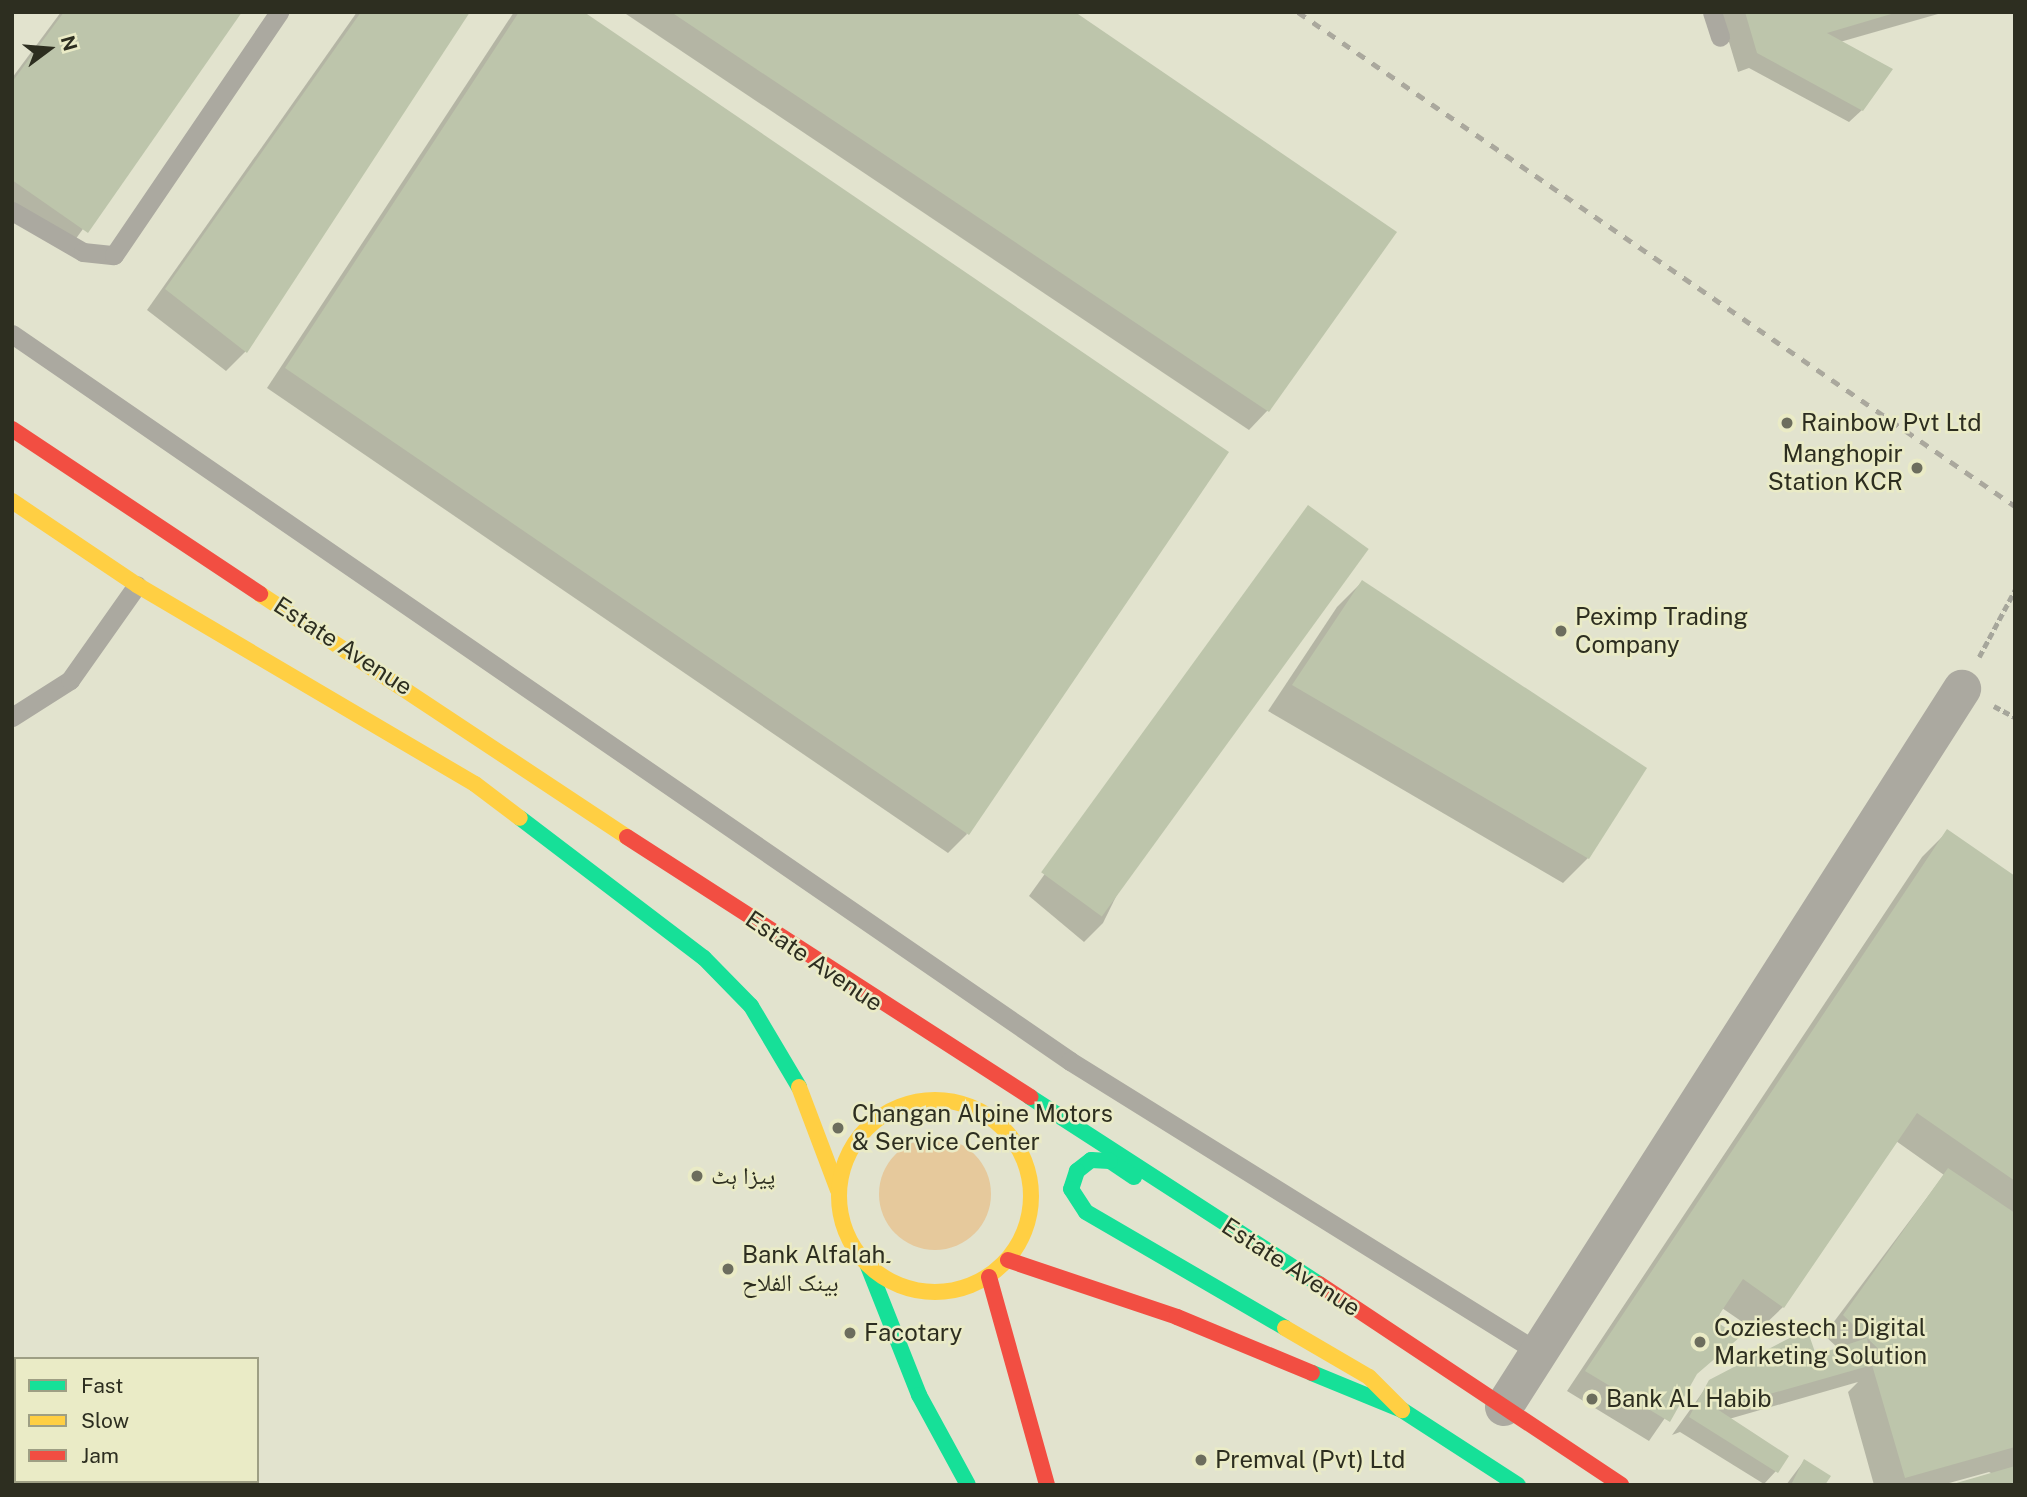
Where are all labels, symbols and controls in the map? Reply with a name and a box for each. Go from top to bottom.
north arrow [14,14,84,84]
text: N [57,33,82,53]
place label: Rainbow Pvt Ltd [1801,409,1982,437]
marker: Rainbow Pvt Ltd [1779,415,1795,431]
place label: Manghopir Station KCR [1768,440,1903,496]
marker: Manghopir Station KCR [1909,460,1925,476]
street label: Estate Avenue [268,591,418,701]
place label: Peximp Trading Company [1575,603,1748,659]
marker: Peximp Trading Company [1553,623,1569,639]
street label: Estate Avenue [740,904,888,1018]
place label: Changan Alpine Motors & Service Center [852,1100,1113,1156]
marker: Changan Alpine Motors & Service Center [830,1120,846,1136]
place label: پیزا ہٹ [711,1162,775,1190]
marker: پیزا ہٹ [689,1168,705,1184]
street label: Estate Avenue [1216,1212,1366,1322]
place label: Bank Alfalah۔ بینک الفلاح [742,1241,891,1297]
marker: Bank Alfalah۔ بینک الفلاح [720,1261,736,1277]
place label: Coziestech : Digital Marketing Solution [1714,1314,1927,1370]
place label: Facotary [864,1319,962,1347]
marker: Facotary [842,1325,858,1341]
marker: Coziestech : Digital Marketing Solution [1692,1334,1708,1350]
legend [14,1357,259,1483]
text: Fast [81,1373,123,1398]
place label: Bank AL Habib [1606,1385,1772,1413]
marker: Bank AL Habib [1584,1391,1600,1407]
text: Slow [81,1408,129,1433]
text: Jam [81,1443,119,1468]
place label: Premval (Pvt) Ltd [1215,1446,1405,1474]
marker: Premval (Pvt) Ltd [1193,1452,1209,1468]

